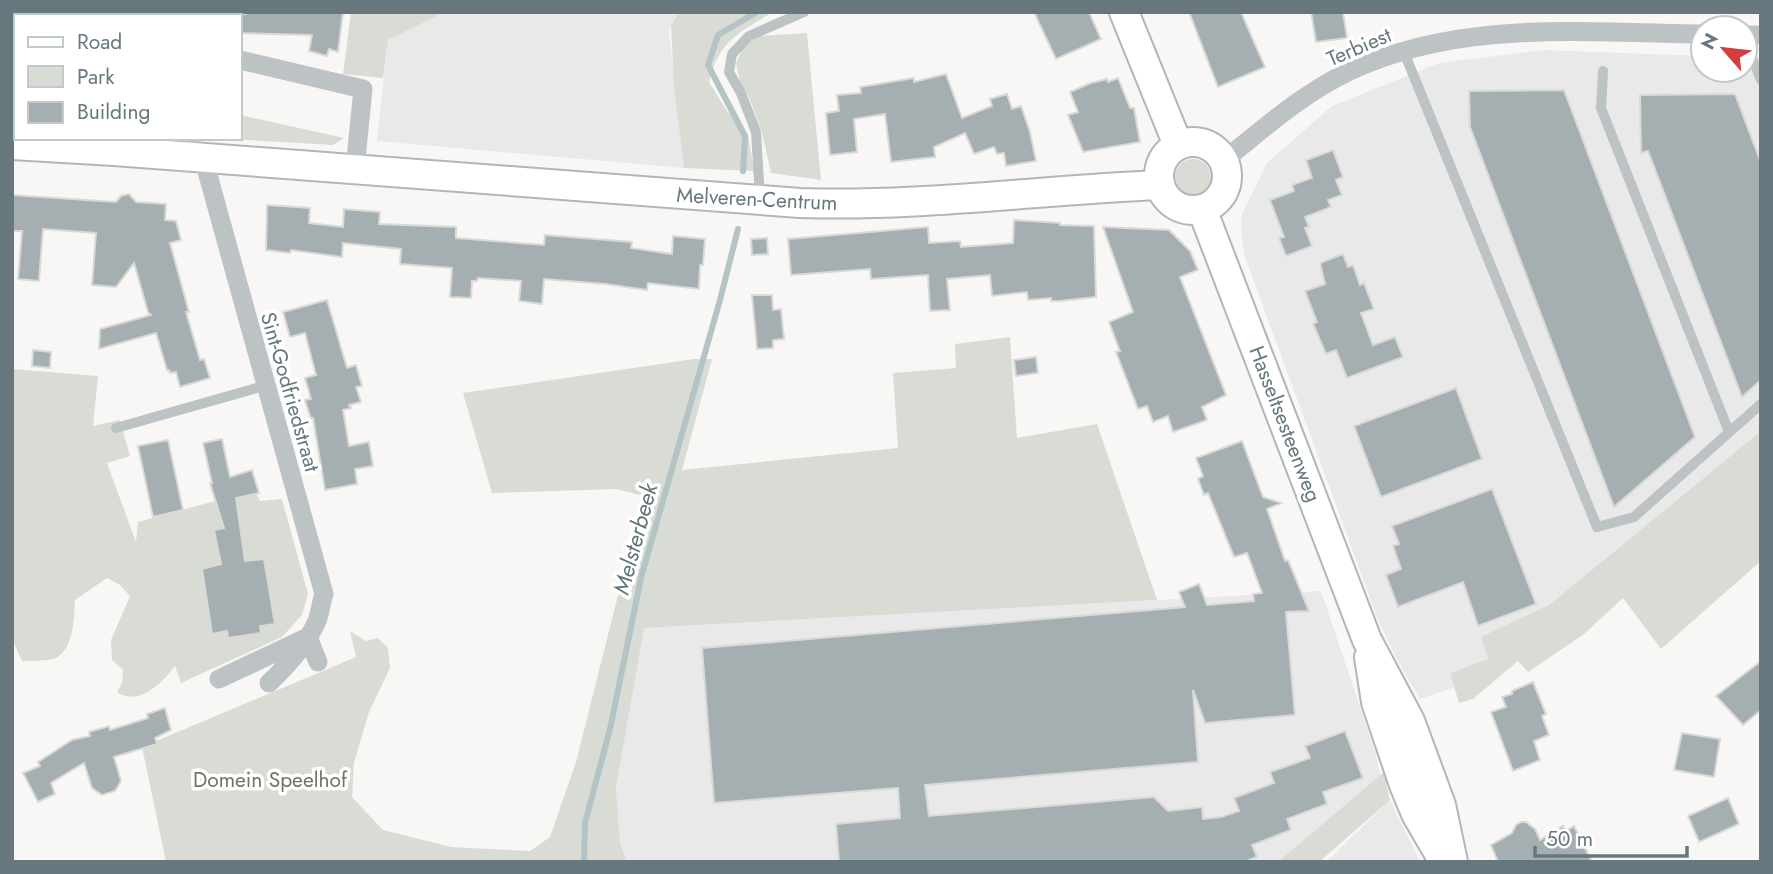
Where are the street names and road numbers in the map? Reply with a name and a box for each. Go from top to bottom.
street label: Terbiest [1322,20,1396,74]
street label: Melveren-Centrum [676,180,838,218]
street label: Sint-Godfriedstraat [253,309,327,475]
street label: Hasseltsesteenweg [1241,342,1329,506]

